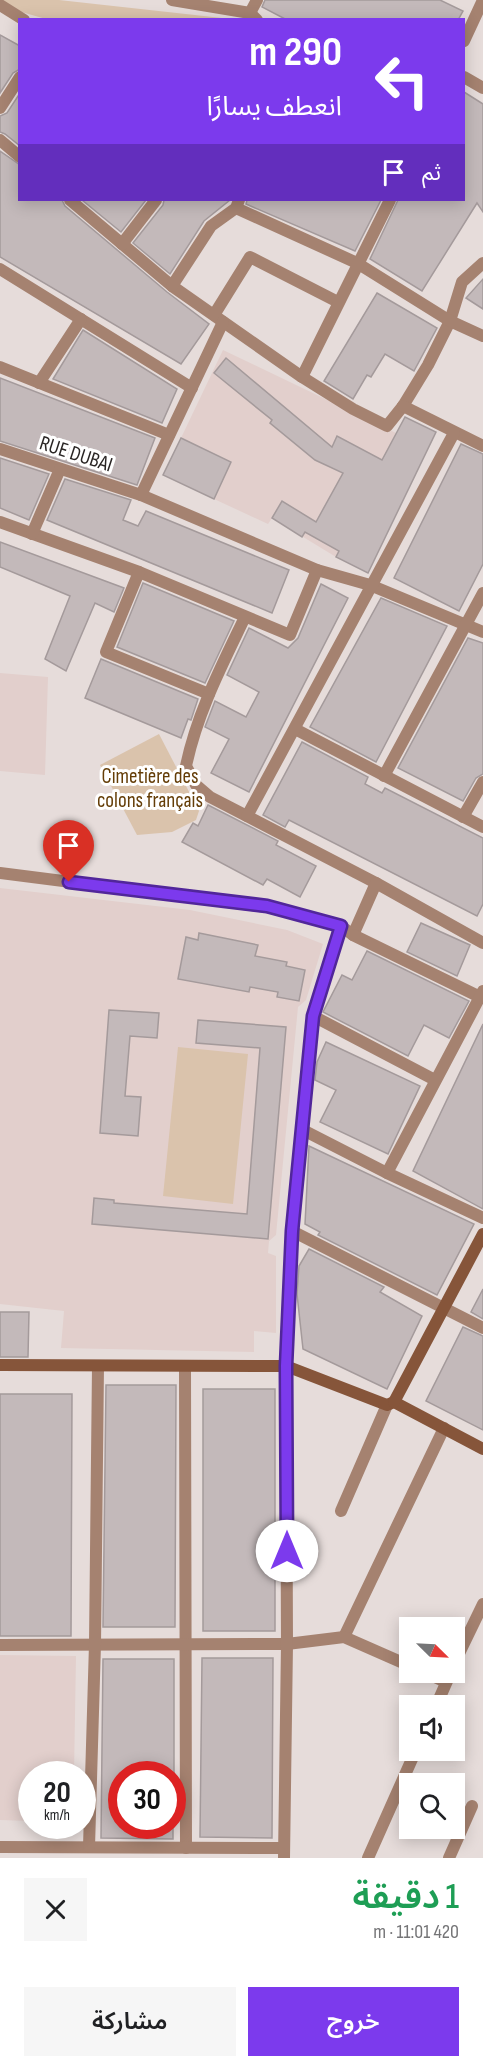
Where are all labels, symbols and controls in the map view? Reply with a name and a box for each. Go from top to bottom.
text: 290 m [249,27,342,78]
icon: left [363,42,441,120]
text: انعطف يسارًا [207,91,342,123]
icon: arrive [377,156,410,189]
text: ثم [422,160,441,187]
street label: RUE DUBAI [36,430,116,478]
park label: Cimetière des colons français [97,764,203,813]
pin [43,820,94,882]
icon: arrive [52,829,85,862]
position arrow [255,1519,319,1583]
north arrow [399,1617,465,1683]
map controls [399,1617,465,1839]
button: sound [399,1695,465,1761]
speed limit sign: 30 [108,1761,186,1839]
button: search [399,1773,465,1839]
text: 20 [43,1775,71,1811]
text: km/h [44,1806,70,1825]
text: 1 دقيقة [353,1876,459,1919]
button: close [24,1878,87,1941]
text: 420 m · 11:01 [373,1920,459,1944]
button: مشاركة [24,1987,236,2056]
button: خروج [248,1987,459,2056]

